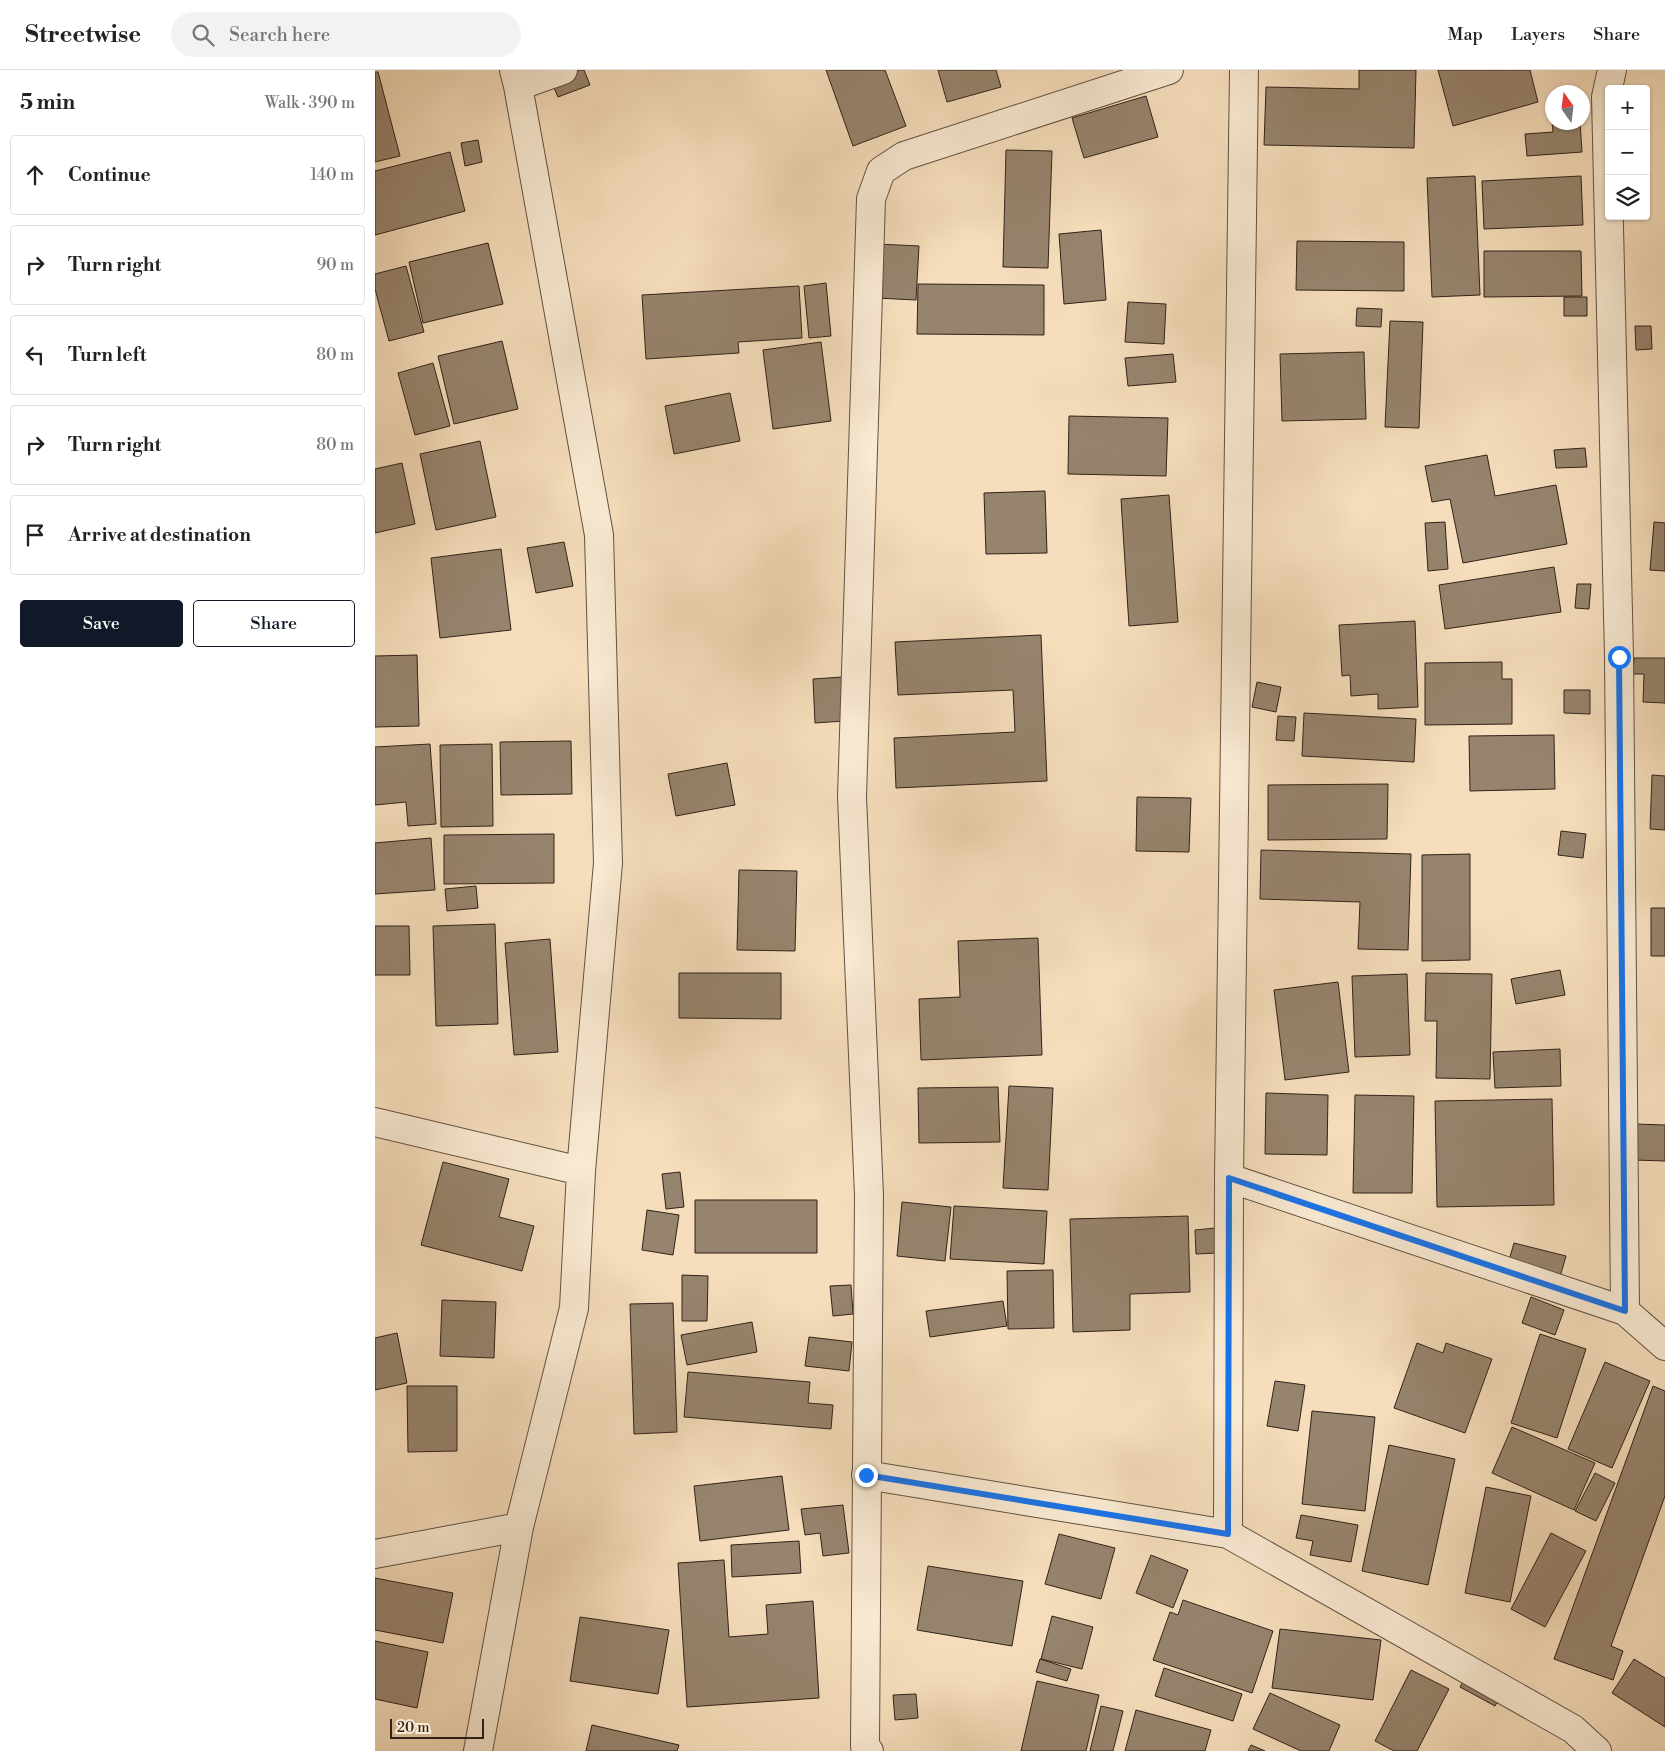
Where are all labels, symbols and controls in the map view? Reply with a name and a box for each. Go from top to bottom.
search box [171,12,521,57]
text: Streetwise [25,20,141,50]
icon: search [189,21,217,49]
text: Search here [229,23,330,47]
text: Map [1448,23,1483,46]
text: Layers [1511,23,1565,46]
text: Share [1593,23,1640,46]
north arrow [1545,85,1590,130]
map controls [1605,85,1650,220]
button: + [1605,85,1650,130]
text: 5 min [20,90,75,116]
text: Walk · 390 m [265,93,355,113]
button: − [1605,130,1650,175]
icon: ahead [21,161,49,189]
text: Continue [68,163,151,187]
text: 140 m [310,165,354,185]
button: layers [1605,175,1650,220]
icon: right [21,251,49,279]
text: Turn right [68,253,161,277]
text: 90 m [316,255,354,275]
icon: left [21,341,49,369]
text: Turn left [68,343,147,367]
text: 80 m [316,345,354,365]
icon: right [21,431,49,459]
text: Turn right [68,433,161,457]
text: 80 m [316,435,354,455]
icon: arrive [21,521,49,549]
text: Arrive at destination [68,523,251,547]
button: Save [20,600,183,647]
button: Share [193,600,355,647]
route start [1608,646,1631,669]
route end [855,1464,878,1487]
scale bar [390,1716,484,1739]
text: 20 m [397,1719,429,1737]

